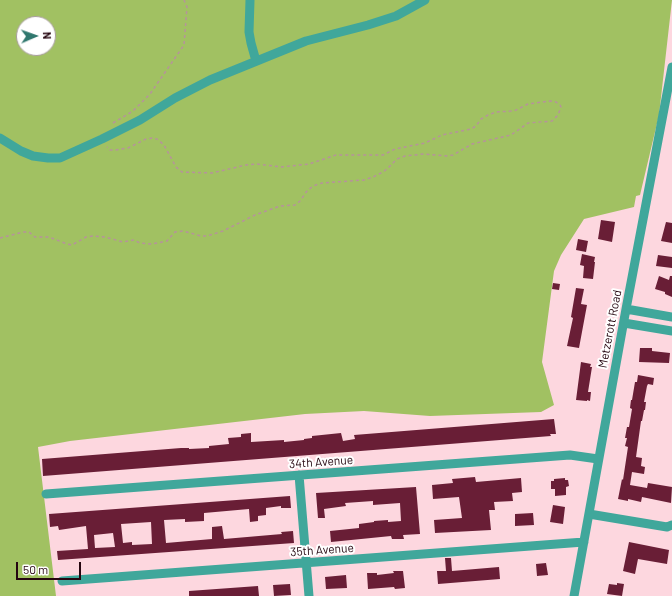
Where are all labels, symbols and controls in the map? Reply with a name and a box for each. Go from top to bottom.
north arrow [16,16,56,56]
text: N [41,32,54,39]
street label: Metzerott Road [595,289,625,369]
street label: 34th Avenue [288,453,354,471]
street label: 35th Avenue [290,541,354,559]
scale bar [18,554,83,580]
text: 50 m [23,562,48,576]

